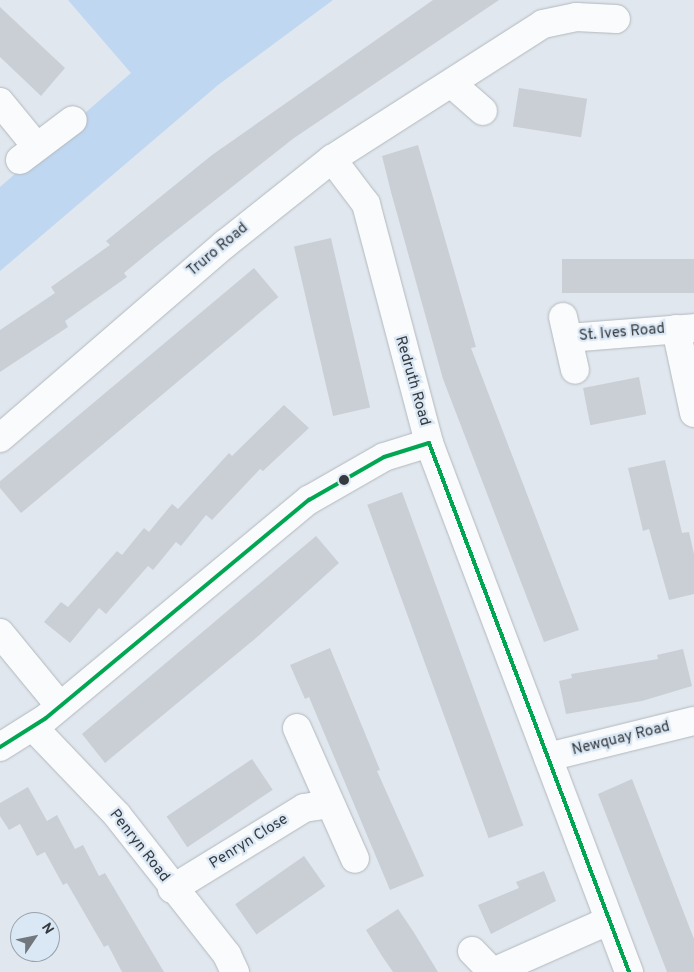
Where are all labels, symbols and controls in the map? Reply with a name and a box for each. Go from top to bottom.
street label: Truro Road [184,219,252,281]
street label: St. Ives Road [578,320,666,346]
street label: Redruth Road [391,334,433,428]
unlabelled marker [339,475,349,485]
street label: Newquay Road [570,718,672,760]
street label: Penryn Road [105,806,173,886]
street label: Penryn Close [206,811,292,873]
north arrow [10,912,60,962]
text: N [37,920,57,938]

